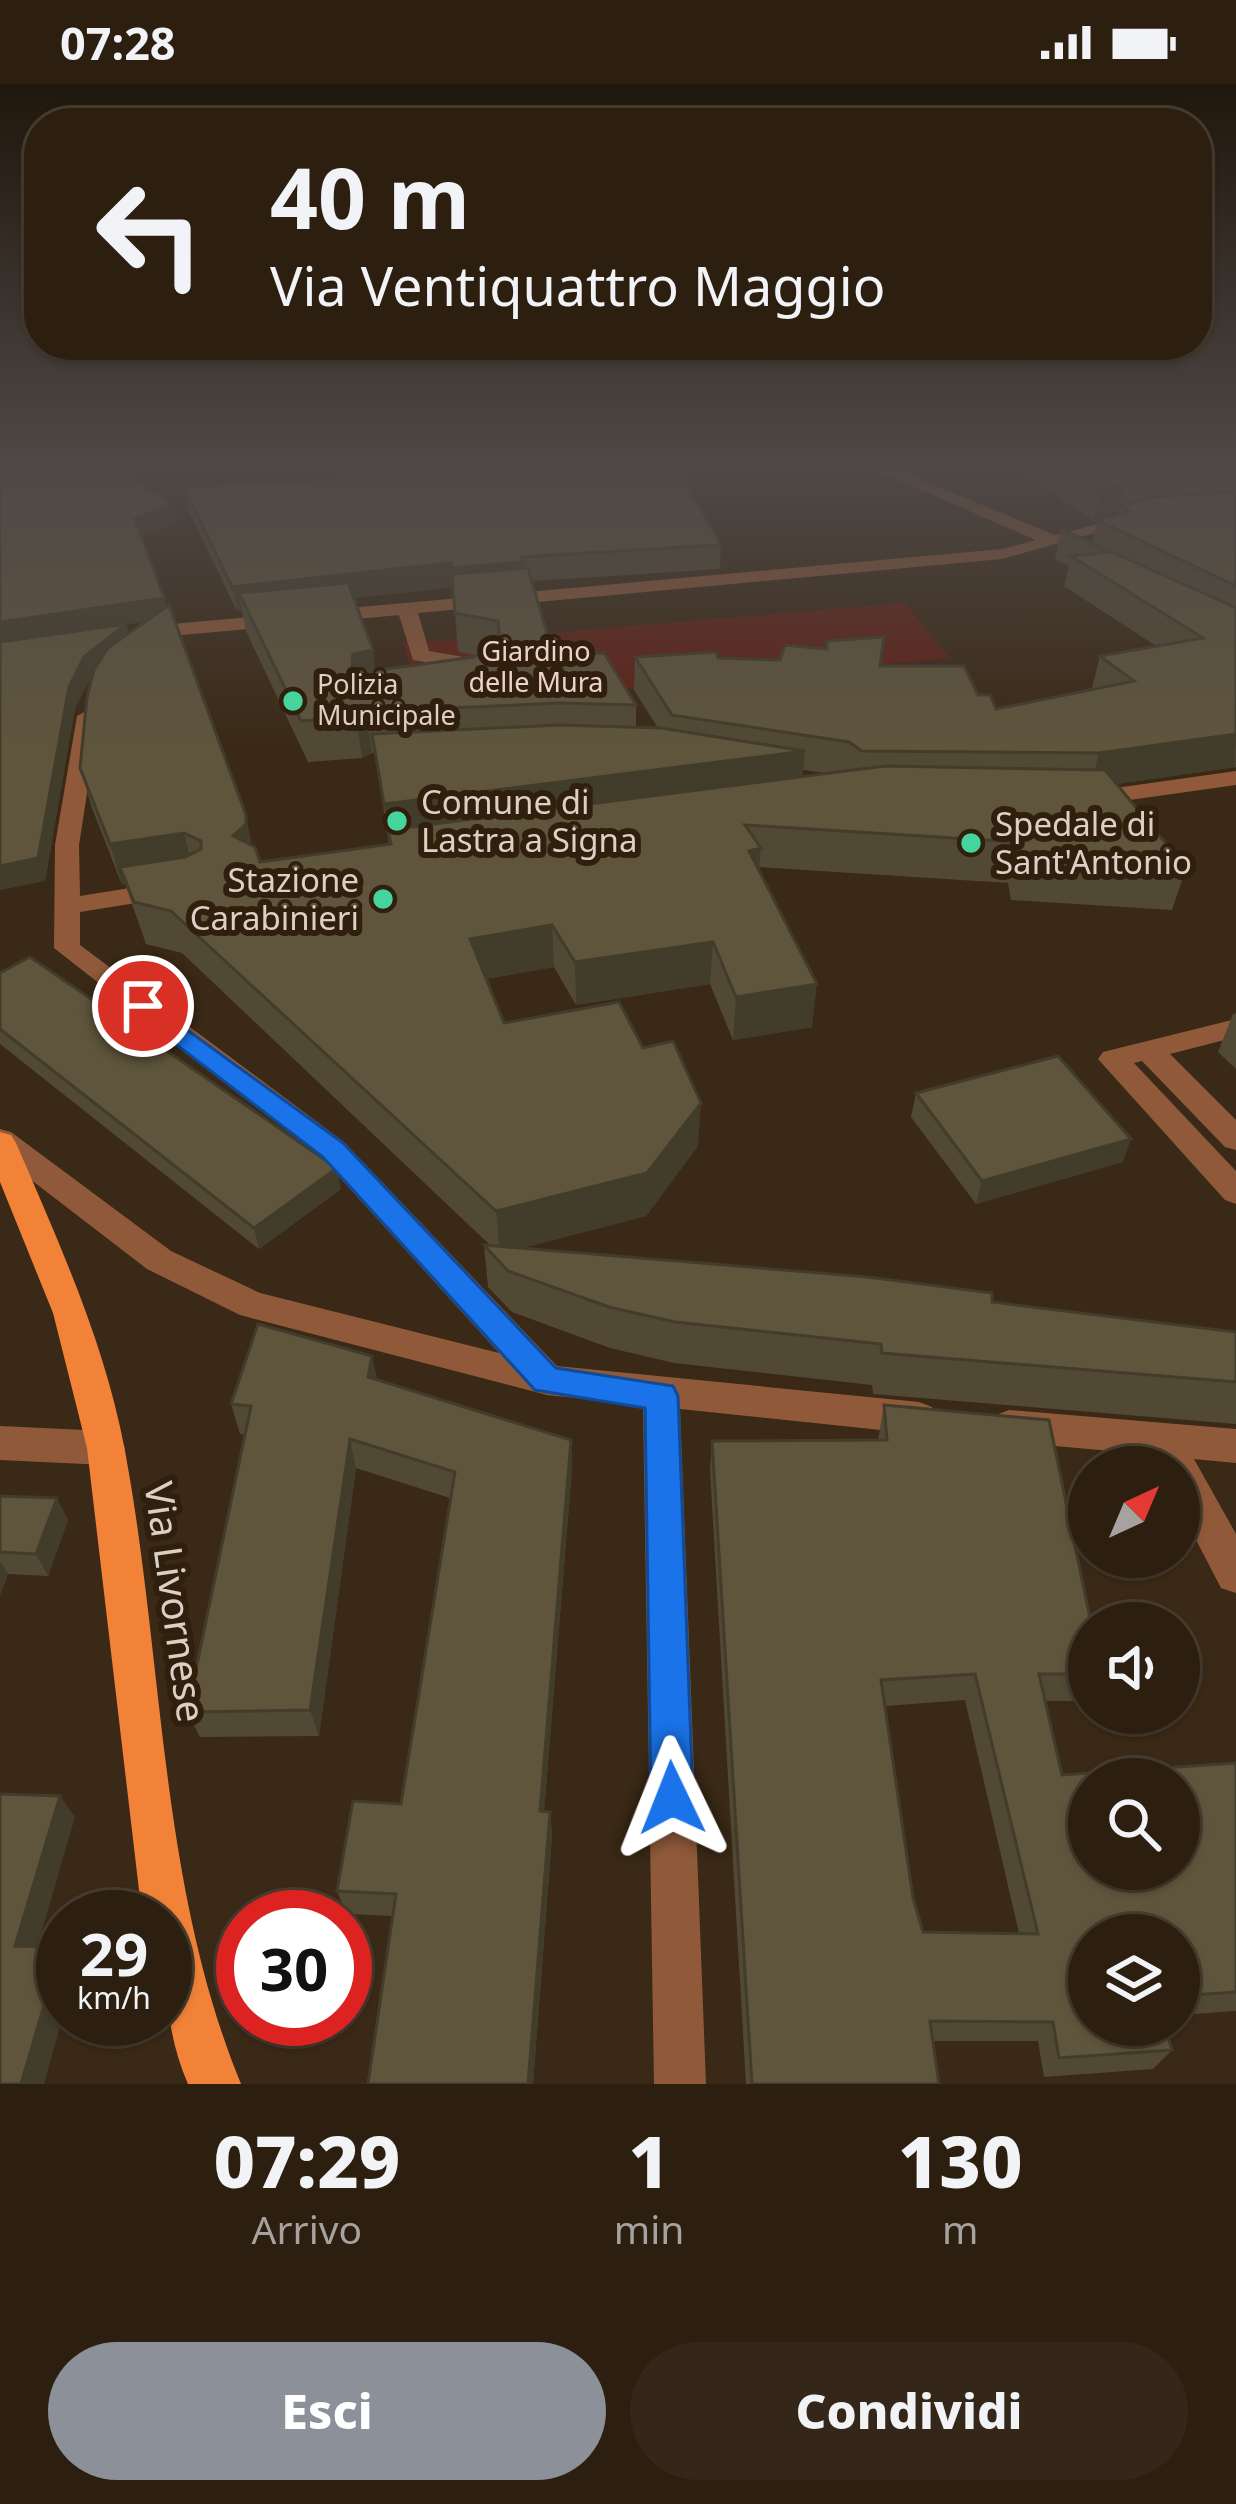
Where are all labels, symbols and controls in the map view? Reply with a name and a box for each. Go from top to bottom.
text: 07:28 [60,12,176,73]
text: 40 m [270,139,470,254]
icon: left [72,156,228,312]
text: Via Ventiquattro Maggio [270,248,885,322]
park label: Giardino delle Mura [469,632,603,700]
place label: Polizia Municipale [317,665,456,733]
marker: Polizia Municipale [280,688,306,714]
place label: Comune di Lastra a Signa [421,779,638,862]
place label: Spedale di Sant'Antonio [995,801,1192,884]
marker: Comune di Lastra a Signa [384,808,410,834]
marker: Spedale di Sant'Antonio [958,830,984,856]
place label: Stazione Carabinieri [190,857,359,940]
marker: Stazione Carabinieri [370,886,396,912]
pin [92,955,194,1057]
icon: arrive [110,973,176,1039]
north arrow [1068,1446,1200,1578]
map controls [1068,1446,1200,2046]
street label: Via Livornese [133,1478,220,1725]
button: sound [1068,1602,1200,1734]
position arrow [609,1735,735,1861]
button: search [1068,1758,1200,1890]
speed limit sign: 30 [216,1890,372,2046]
text: 29 [80,1912,148,1994]
button: layers [1068,1914,1200,2046]
text: km/h [77,1977,151,2018]
text: 07:29 [213,2111,400,2209]
text: 1 [628,2111,670,2209]
text: 130 [898,2111,1023,2209]
text: Arrivo [252,2202,362,2255]
text: min [614,2202,684,2255]
text: m [942,2202,978,2255]
button: Esci [48,2342,606,2480]
button: Condividi [630,2342,1188,2480]

